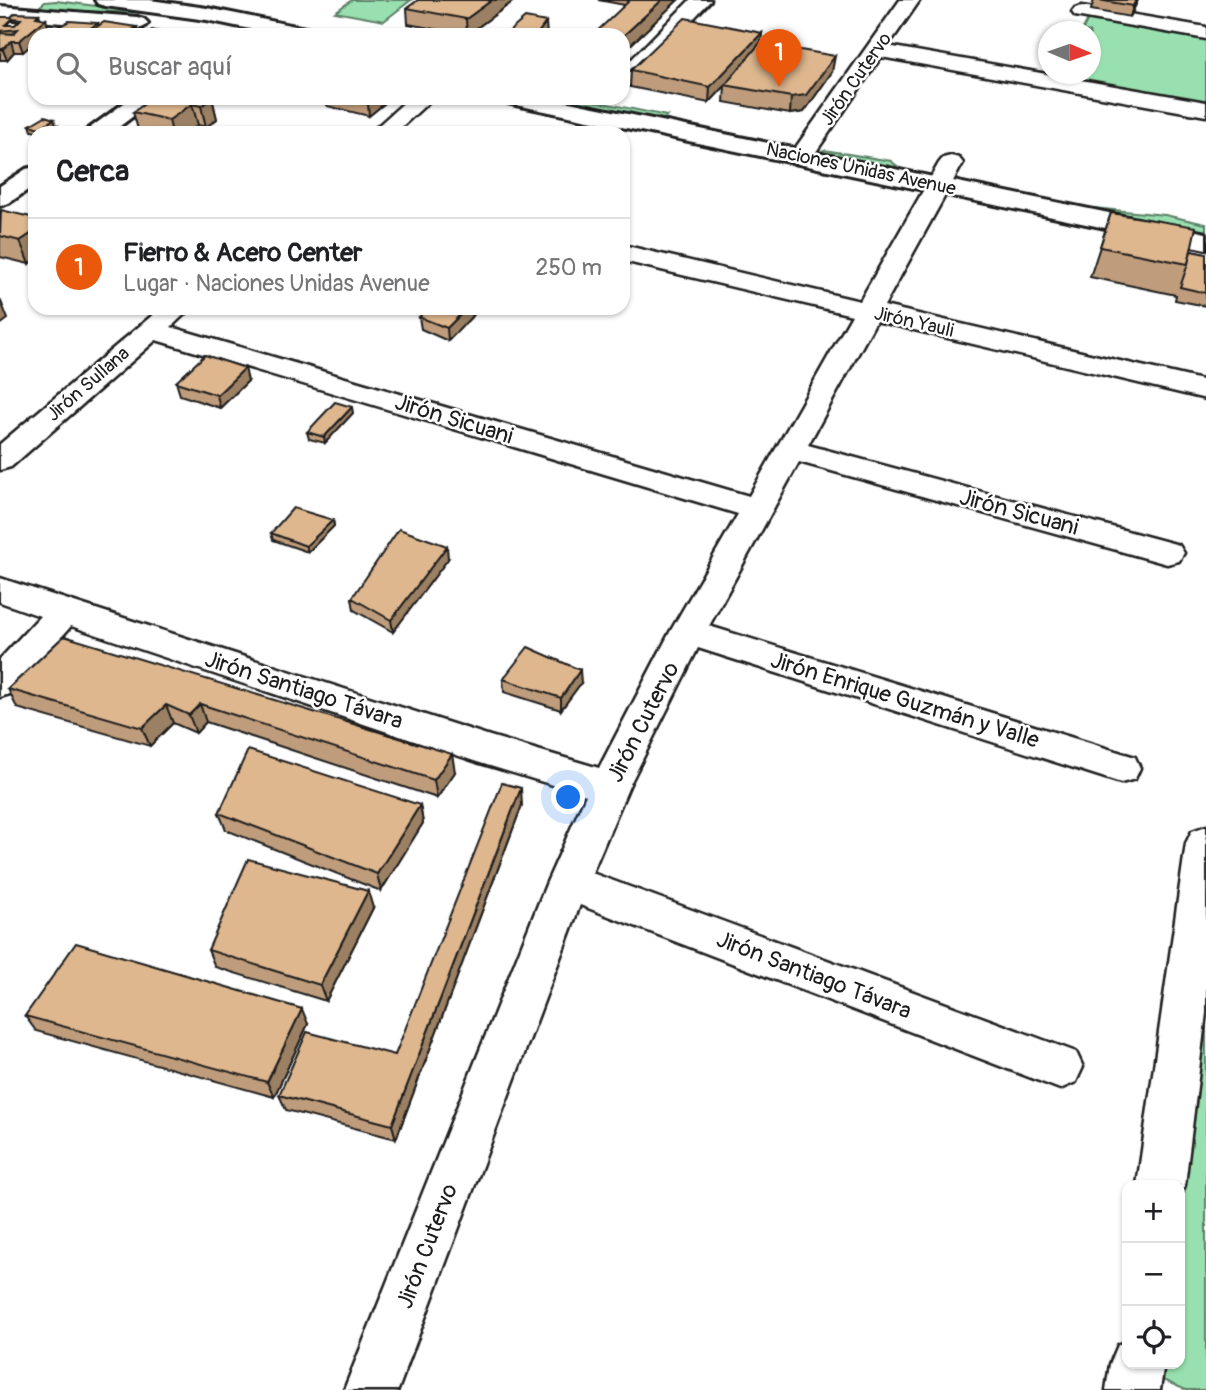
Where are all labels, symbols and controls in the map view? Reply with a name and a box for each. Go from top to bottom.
north arrow [1038,21,1101,84]
search box [28,28,630,105]
street label: Jirón Cutervo [815,28,897,130]
pin: 1 [756,29,802,87]
icon: search [52,48,90,86]
text: Buscar aquí [108,51,232,83]
street label: Naciones Unidas Avenue [764,137,959,201]
text: Cerca [56,153,129,190]
text: Fierro & Acero Center [123,237,362,269]
text: 1 [75,253,84,282]
text: 250 m [536,253,602,282]
text: Lugar · Naciones Unidas Avenue [123,269,429,298]
street label: Jirón Yauli [872,301,956,343]
street label: Jirón Sullana [42,341,135,427]
street label: Jirón Sicuani [392,387,516,451]
street label: Jirón Sicuani [956,482,1082,542]
street label: Jirón Santiago Távara [201,644,407,736]
street label: Jirón Enrique Guzmán y Valle [767,645,1043,755]
street label: Jirón Cutervo [600,657,686,787]
your location [551,780,585,814]
street label: Jirón Santiago Távara [712,924,916,1026]
street label: Jirón Cutervo [390,1180,464,1312]
map controls [1122,1180,1185,1369]
button: + [1122,1180,1185,1243]
button: − [1122,1243,1185,1306]
button: locate [1122,1306,1185,1369]

